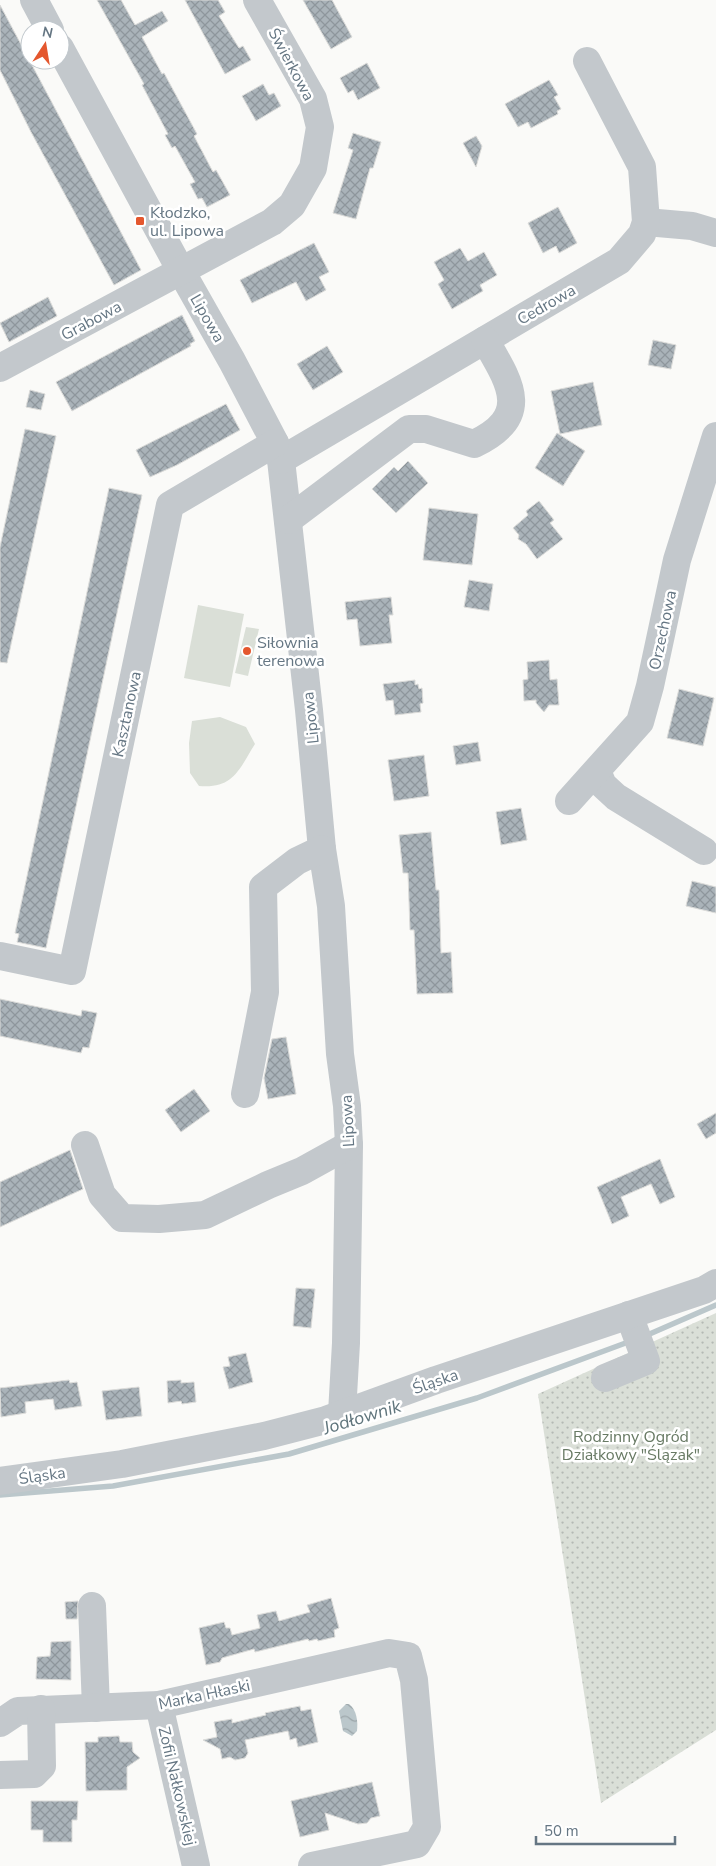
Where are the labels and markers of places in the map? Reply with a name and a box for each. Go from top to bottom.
place label: Kłodzko, ul. Lipowa [150,202,224,242]
marker: Kłodzko, ul. Lipowa [134,215,146,227]
place label: Siłownia terenowa [257,632,325,672]
marker: Siłownia terenowa [241,645,253,657]

